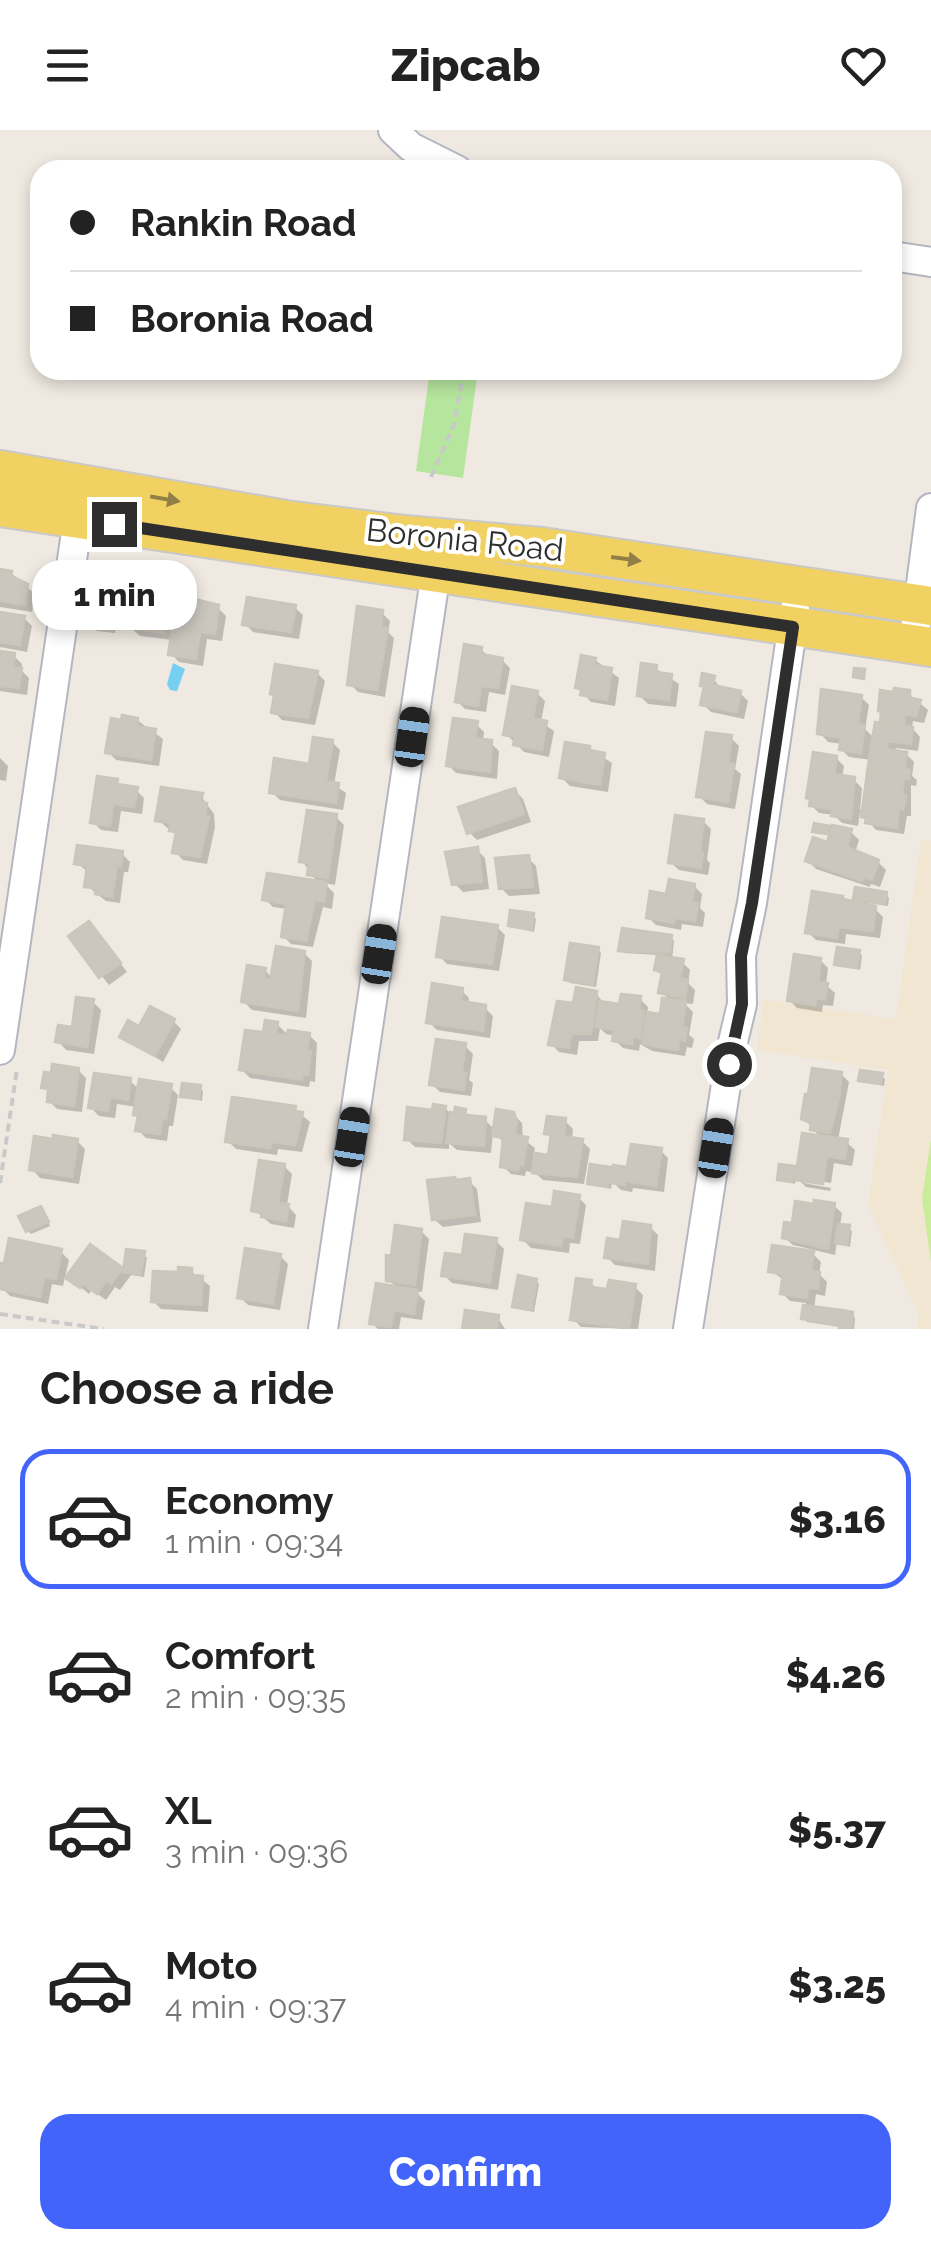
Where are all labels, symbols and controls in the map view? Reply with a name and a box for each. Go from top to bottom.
icon: menu [40,38,95,93]
icon: heart [836,38,891,93]
text: Zipcab [391,39,540,92]
text: Rankin Road [130,200,357,245]
text: Boronia Road [130,296,374,341]
one-way arrow [150,492,181,507]
route end [92,502,137,547]
street label: Boronia Road [365,511,565,568]
one-way arrow [610,552,642,568]
callout: 1 min [32,559,196,629]
text: 1 min [73,576,156,613]
car [393,705,431,769]
car [359,922,399,986]
route start [707,1042,752,1087]
car [332,1105,372,1169]
car [696,1116,736,1180]
text: Choose a ride [40,1362,334,1415]
icon: car [45,1474,135,1564]
text: Economy [165,1478,334,1523]
text: $3.16 [788,1497,886,1542]
text: 1 min · 09:34 [165,1523,343,1560]
icon: car [45,1629,135,1719]
text: Comfort [165,1633,315,1678]
text: $4.26 [785,1652,886,1697]
text: 2 min · 09:35 [165,1678,346,1715]
icon: car [45,1784,135,1874]
text: XL [165,1788,212,1833]
text: $5.37 [788,1807,886,1852]
text: 3 min · 09:36 [165,1833,348,1870]
icon: car [45,1939,135,2029]
text: Moto [165,1943,258,1988]
text: $3.25 [788,1962,886,2007]
text: 4 min · 09:37 [165,1988,346,2025]
button: Confirm [40,2114,891,2229]

